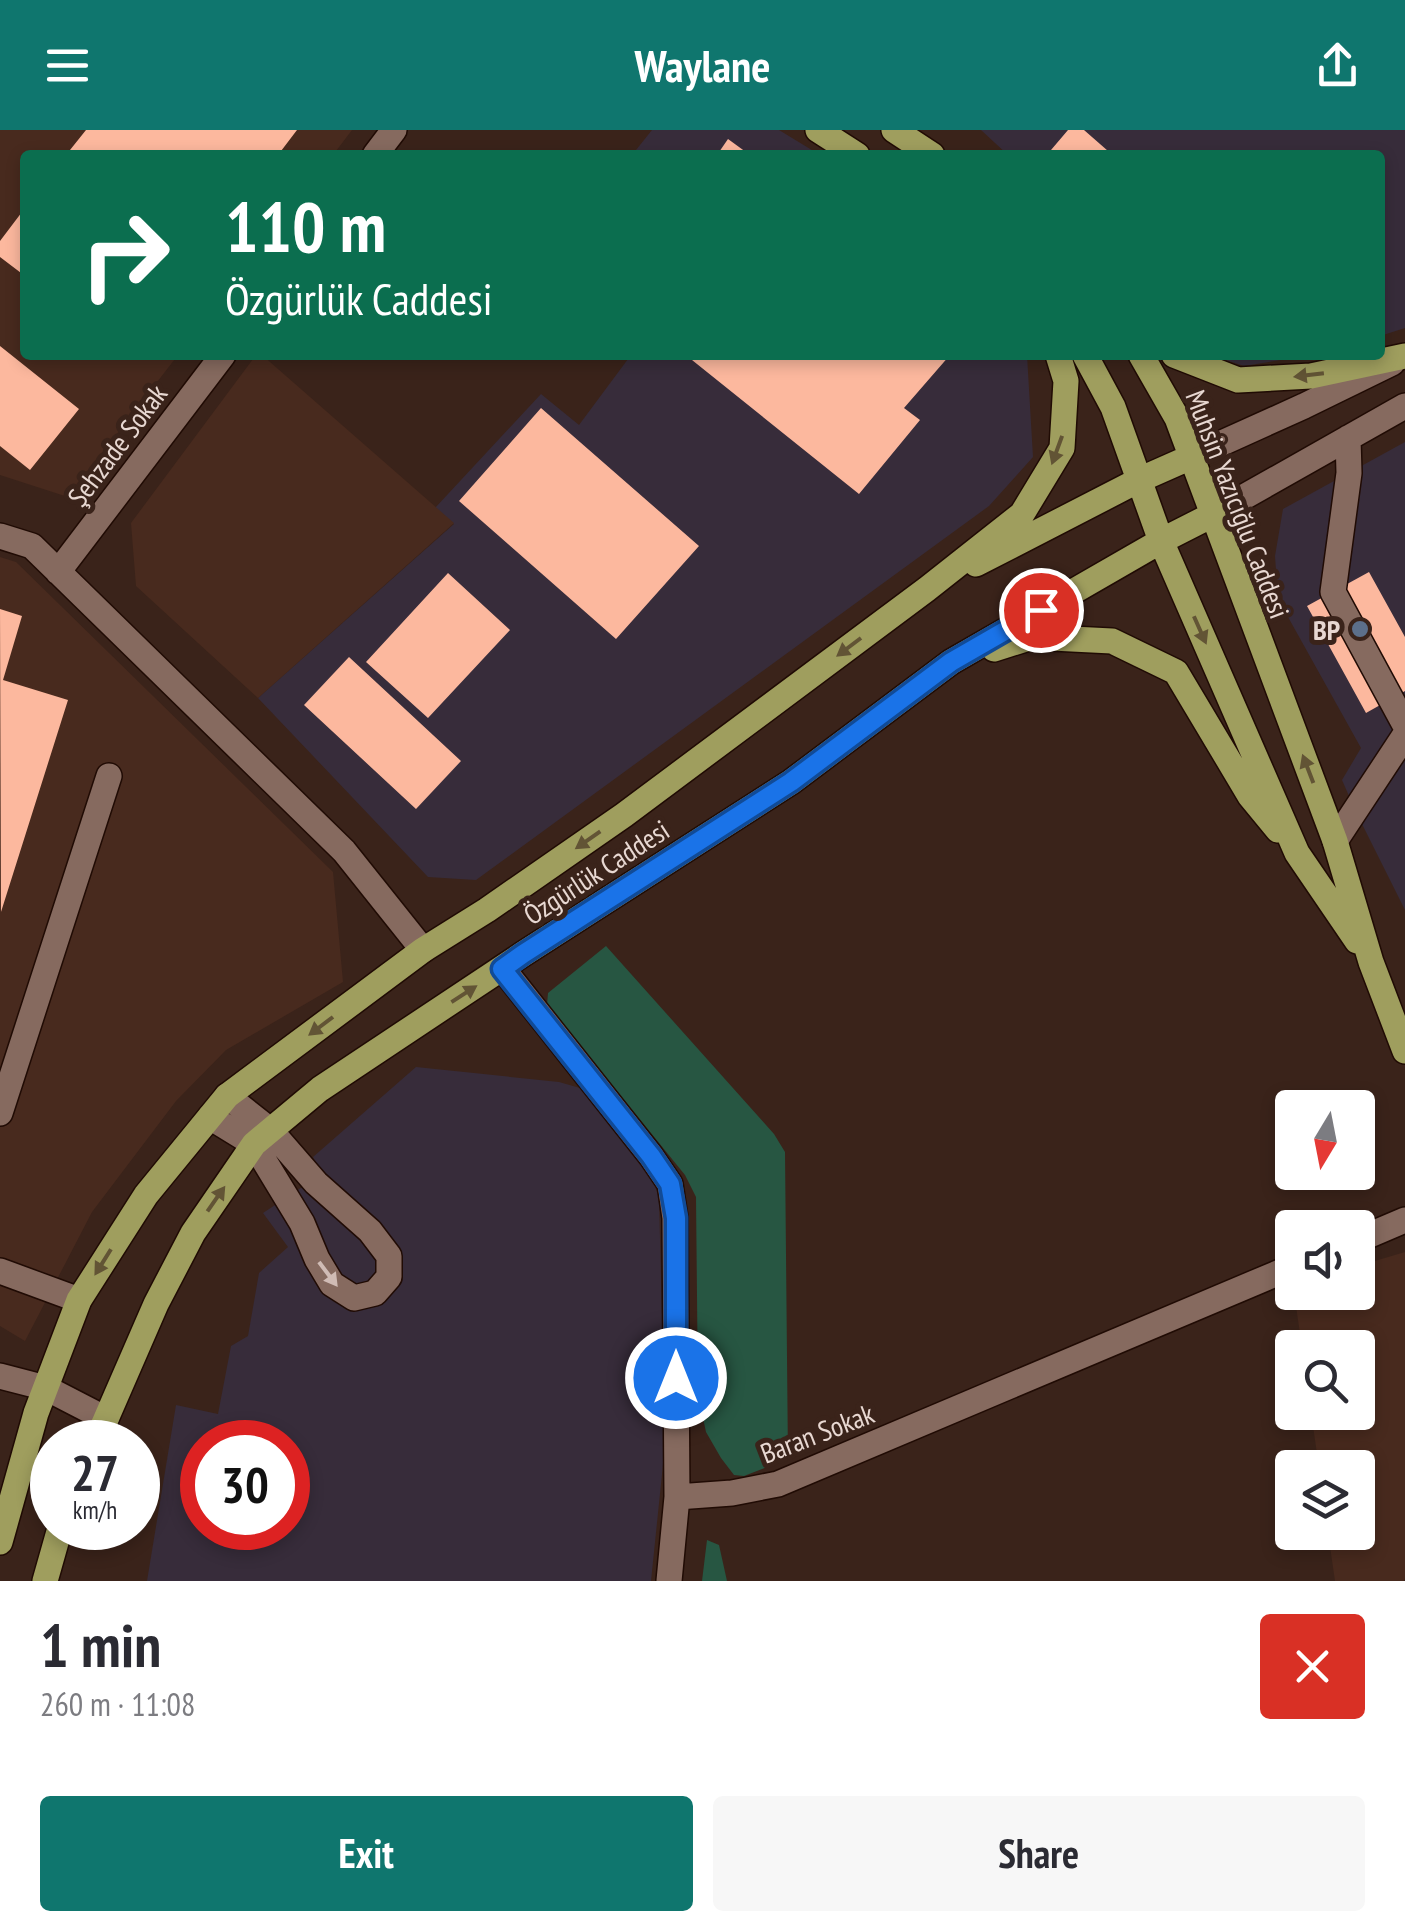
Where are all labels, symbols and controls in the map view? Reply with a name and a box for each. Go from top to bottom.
text: Waylane [635,36,771,94]
icon: menu [40,38,95,93]
icon: share [1310,38,1365,93]
text: 110 m [225,181,386,271]
icon: right [60,190,190,320]
text: Özgürlük Caddesi [225,269,492,327]
one-way arrow [1293,367,1325,383]
street label: Şehzade Sokak [59,376,175,514]
street label: Muhsin Yazıcığlu Caddesi [1177,385,1299,623]
one-way arrow [1049,435,1064,465]
pin [999,568,1084,653]
icon: arrive [1014,583,1069,638]
place label: BP [1313,611,1340,648]
one-way arrow [1192,616,1208,645]
marker: BP [1349,618,1371,640]
one-way arrow [836,637,862,657]
one-way arrow [1300,754,1315,784]
street label: Özgürlük Caddesi [516,811,676,933]
one-way arrow [574,830,601,849]
one-way arrow [451,986,478,1004]
one-way arrow [308,1016,334,1035]
north arrow [1275,1090,1375,1190]
map controls [1275,1090,1375,1550]
one-way arrow [206,1185,225,1212]
button: sound [1275,1210,1375,1310]
one-way arrow [95,1248,112,1276]
one-way arrow [318,1261,338,1287]
position arrow [624,1326,728,1430]
button: search [1275,1330,1375,1430]
street label: Baran Sokak [755,1394,879,1472]
speed limit sign: 30 [180,1420,310,1550]
text: 27 [71,1440,119,1505]
button: layers [1275,1450,1375,1550]
text: km/h [73,1494,117,1526]
text: 1 min [40,1606,161,1684]
button: close [1260,1614,1365,1719]
text: 260 m · 11:08 [40,1683,195,1725]
button: Exit [40,1796,693,1911]
button: Share [713,1796,1365,1911]

